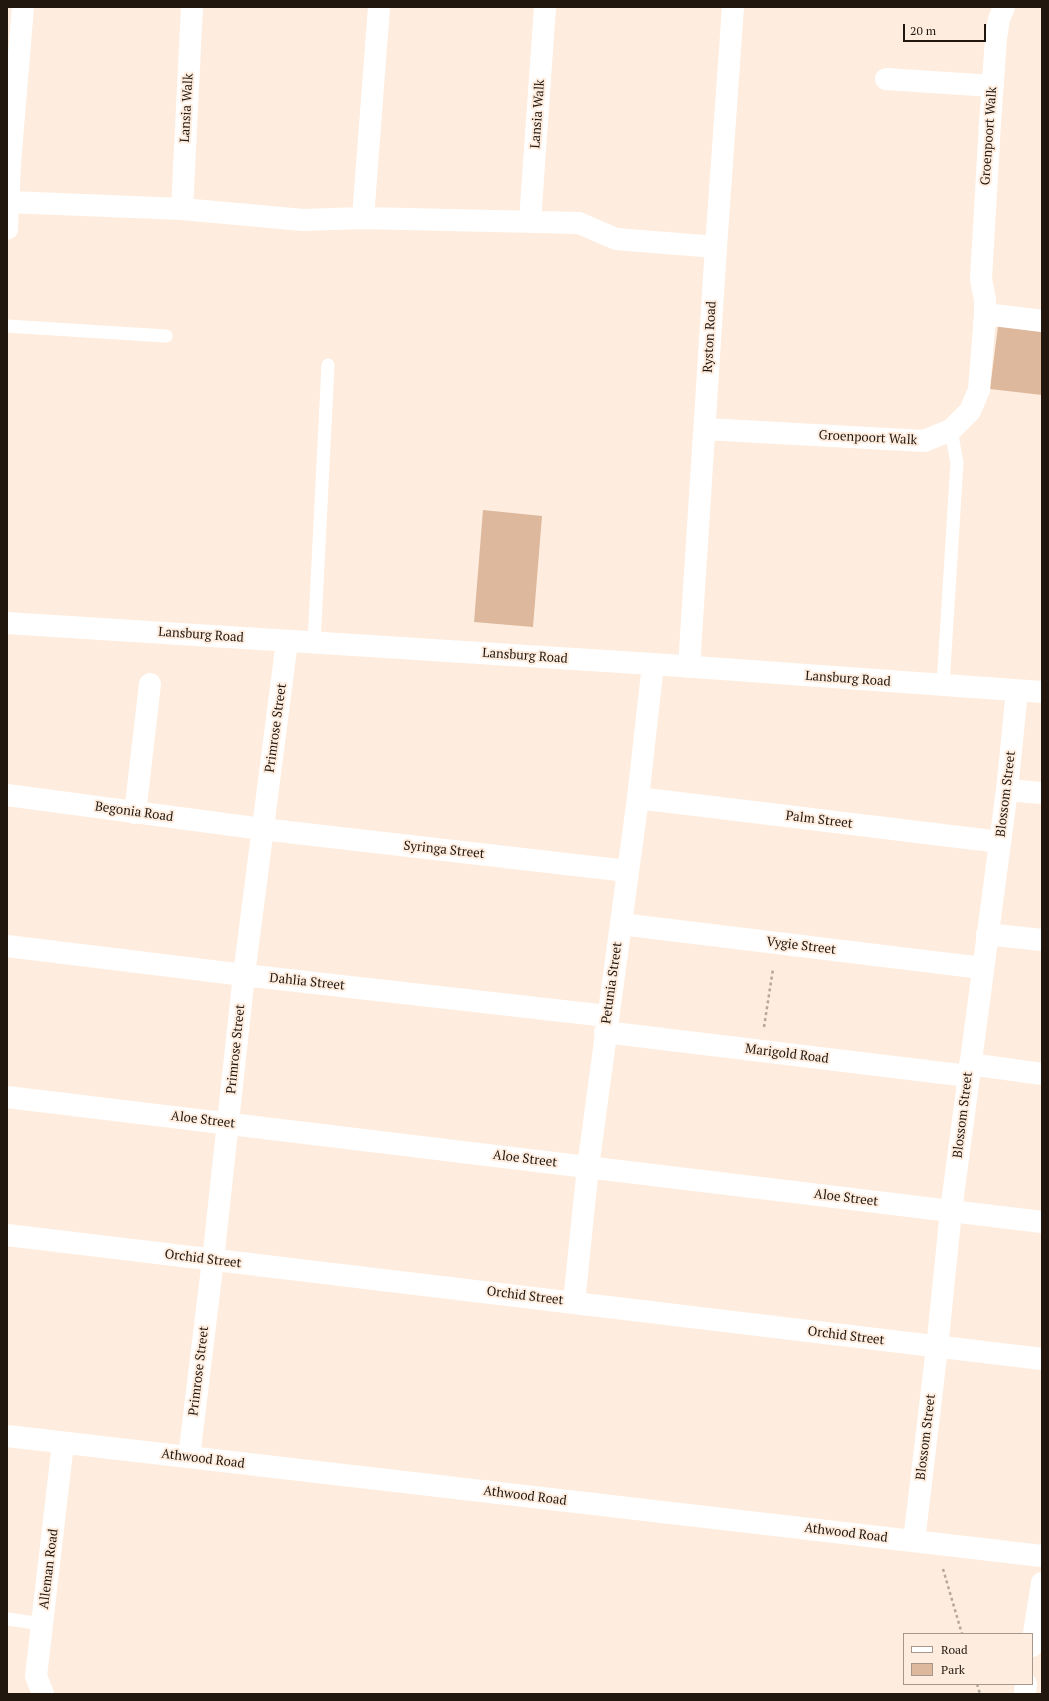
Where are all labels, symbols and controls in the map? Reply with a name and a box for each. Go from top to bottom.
scale bar [905,16,988,42]
text: 20 m [910,23,936,38]
street label: Lansia Walk [177,73,197,143]
street label: Lansia Walk [528,79,548,149]
street label: Groenpoort Walk [978,86,1000,186]
street label: Ryston Road [700,301,720,373]
street label: Groenpoort Walk [818,428,918,448]
street label: Lansburg Road [158,624,244,646]
street label: Lansburg Road [482,645,568,667]
street label: Lansburg Road [805,668,891,690]
street label: Primrose Street [262,682,290,774]
street label: Blossom Street [993,750,1019,838]
street label: Begonia Road [94,799,174,825]
street label: Palm Street [785,808,853,832]
street label: Syringa Street [403,838,485,862]
street label: Vygie Street [765,934,837,958]
street label: Petunia Street [599,941,625,1025]
street label: Dahlia Street [269,970,345,994]
street label: Primrose Street [224,1003,248,1095]
street label: Marigold Road [744,1041,830,1067]
street label: Blossom Street [950,1071,976,1159]
street label: Aloe Street [170,1108,236,1132]
street label: Aloe Street [492,1147,558,1171]
street label: Aloe Street [813,1186,879,1210]
street label: Orchid Street [164,1247,242,1271]
street label: Orchid Street [486,1284,564,1308]
street label: Orchid Street [807,1324,885,1348]
street label: Primrose Street [186,1325,212,1417]
street label: Blossom Street [913,1393,939,1481]
street label: Athwood Road [160,1446,246,1472]
street label: Athwood Road [482,1483,568,1509]
street label: Athwood Road [803,1520,889,1546]
street label: Alleman Road [36,1528,62,1610]
legend [903,1633,1033,1685]
text: Road [941,1642,968,1657]
text: Park [941,1662,965,1677]

